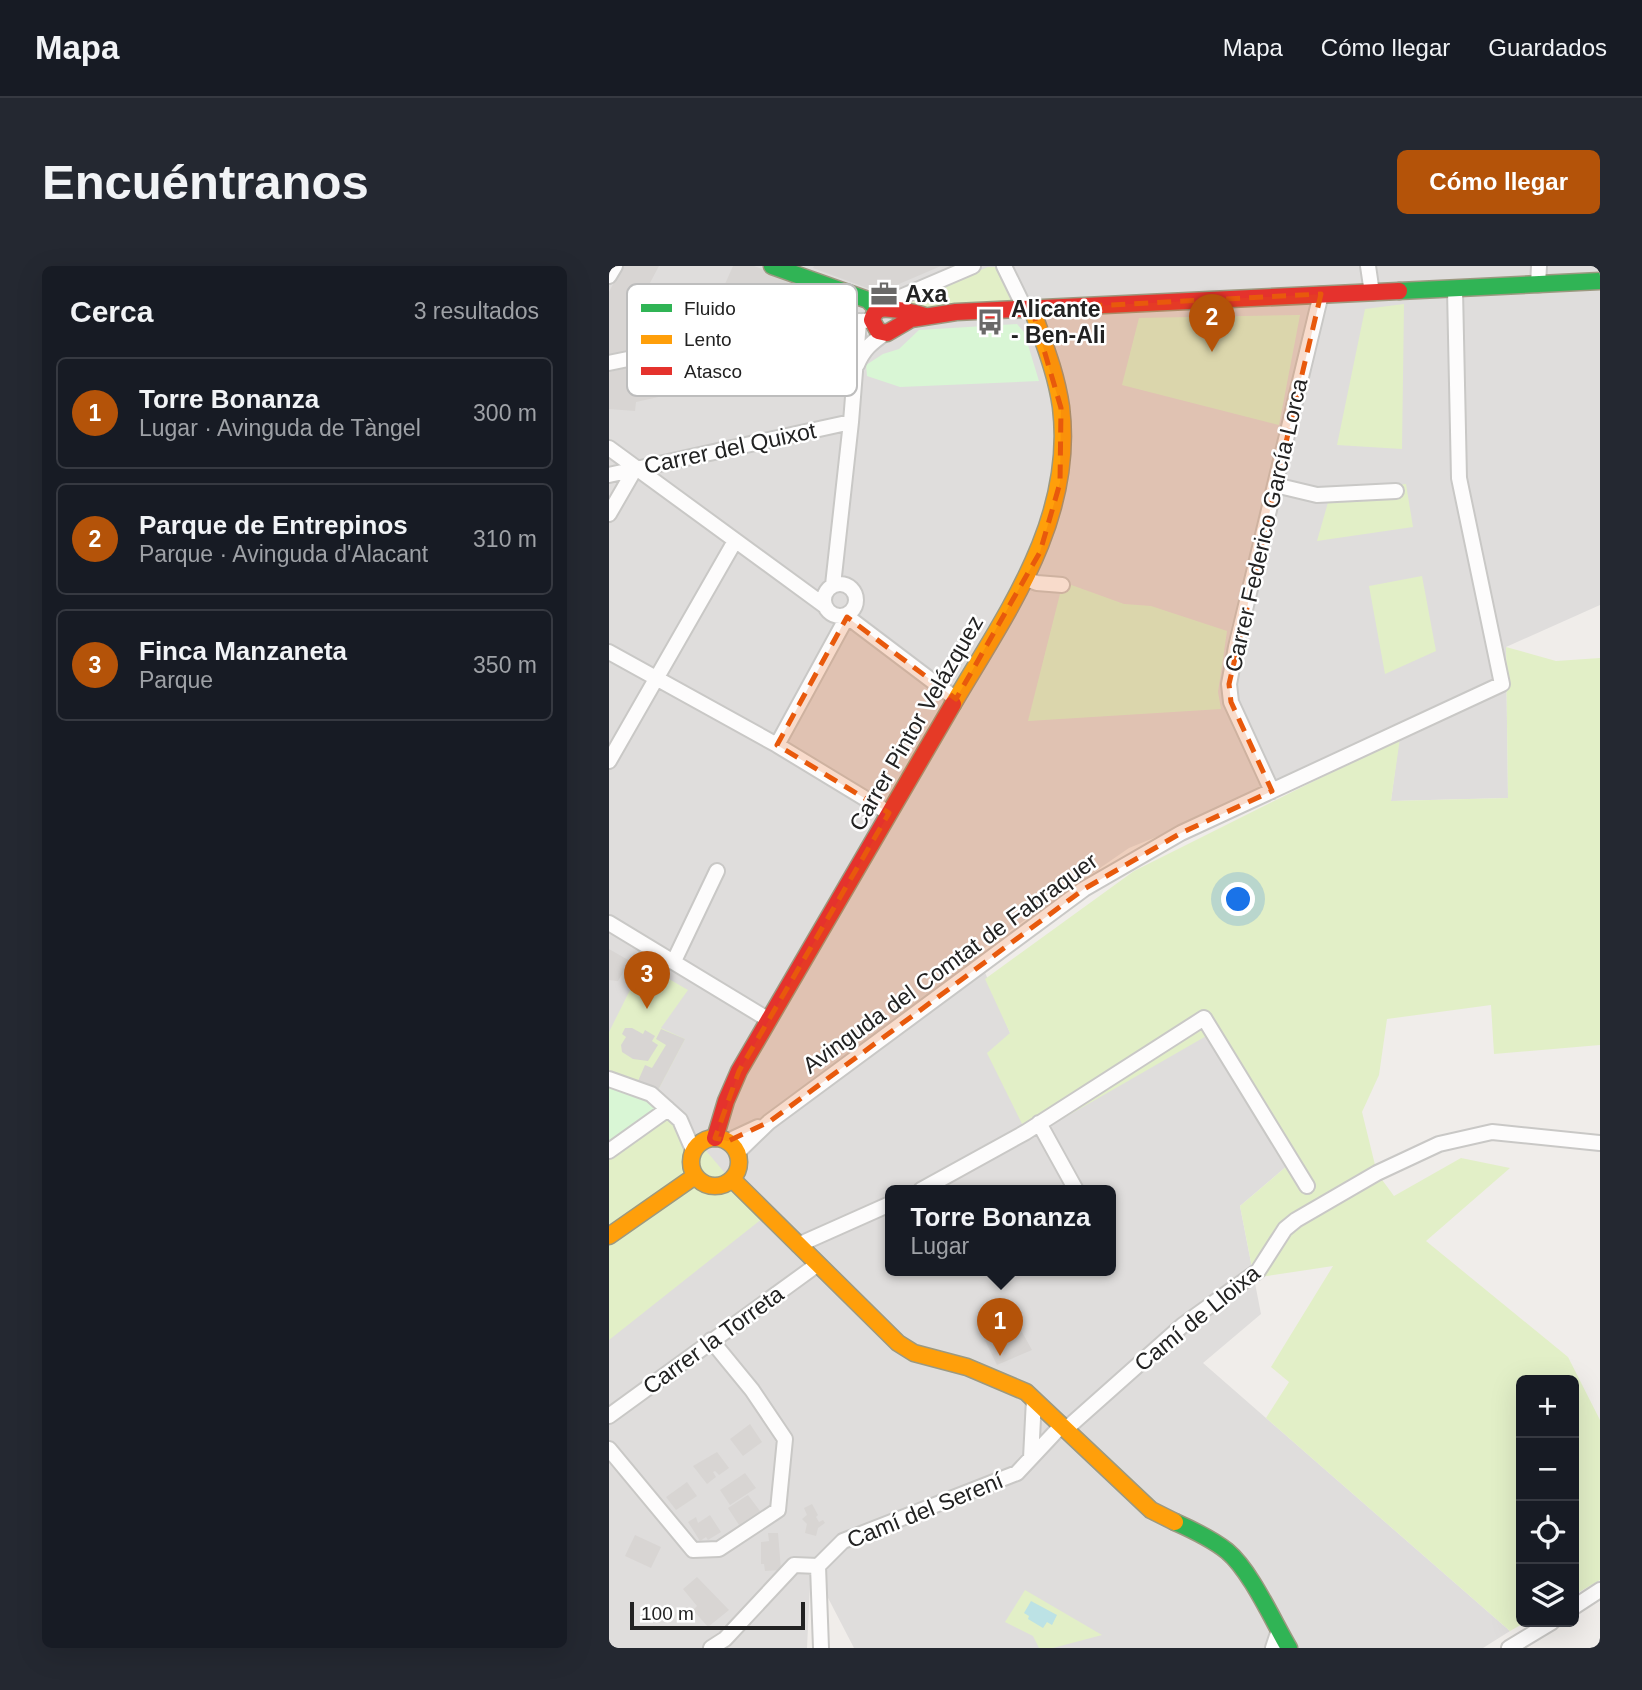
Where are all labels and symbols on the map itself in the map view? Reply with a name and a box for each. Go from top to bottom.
office icon: Axa [869,279,899,309]
place label: Axa [905,281,947,307]
legend [627,284,857,396]
pin: 2 [1189,294,1235,352]
place label: Alicante - Ben-Ali [1011,296,1106,348]
text: Fluido [684,298,736,319]
bus stop icon: Alicante - Ben-Ali [975,307,1005,337]
text: Lento [684,329,732,350]
text: Atasco [684,361,742,382]
street label: Carrer Federico García Lorca [1220,376,1312,674]
street label: Carrer del Quixot [642,417,819,479]
street label: Carrer Pintor Velázquez [844,611,988,835]
street label: Avinguda del Comtat de Fabraquer [798,847,1103,1079]
your location [1221,882,1255,916]
pin: 3 [624,951,670,1009]
street label: Camí de Lloixa [1129,1259,1265,1376]
street label: Carrer la Torreta [638,1280,788,1400]
pin: 1 [977,1298,1023,1356]
street label: Camí del Serení [843,1467,1007,1553]
scale bar [630,1599,805,1631]

